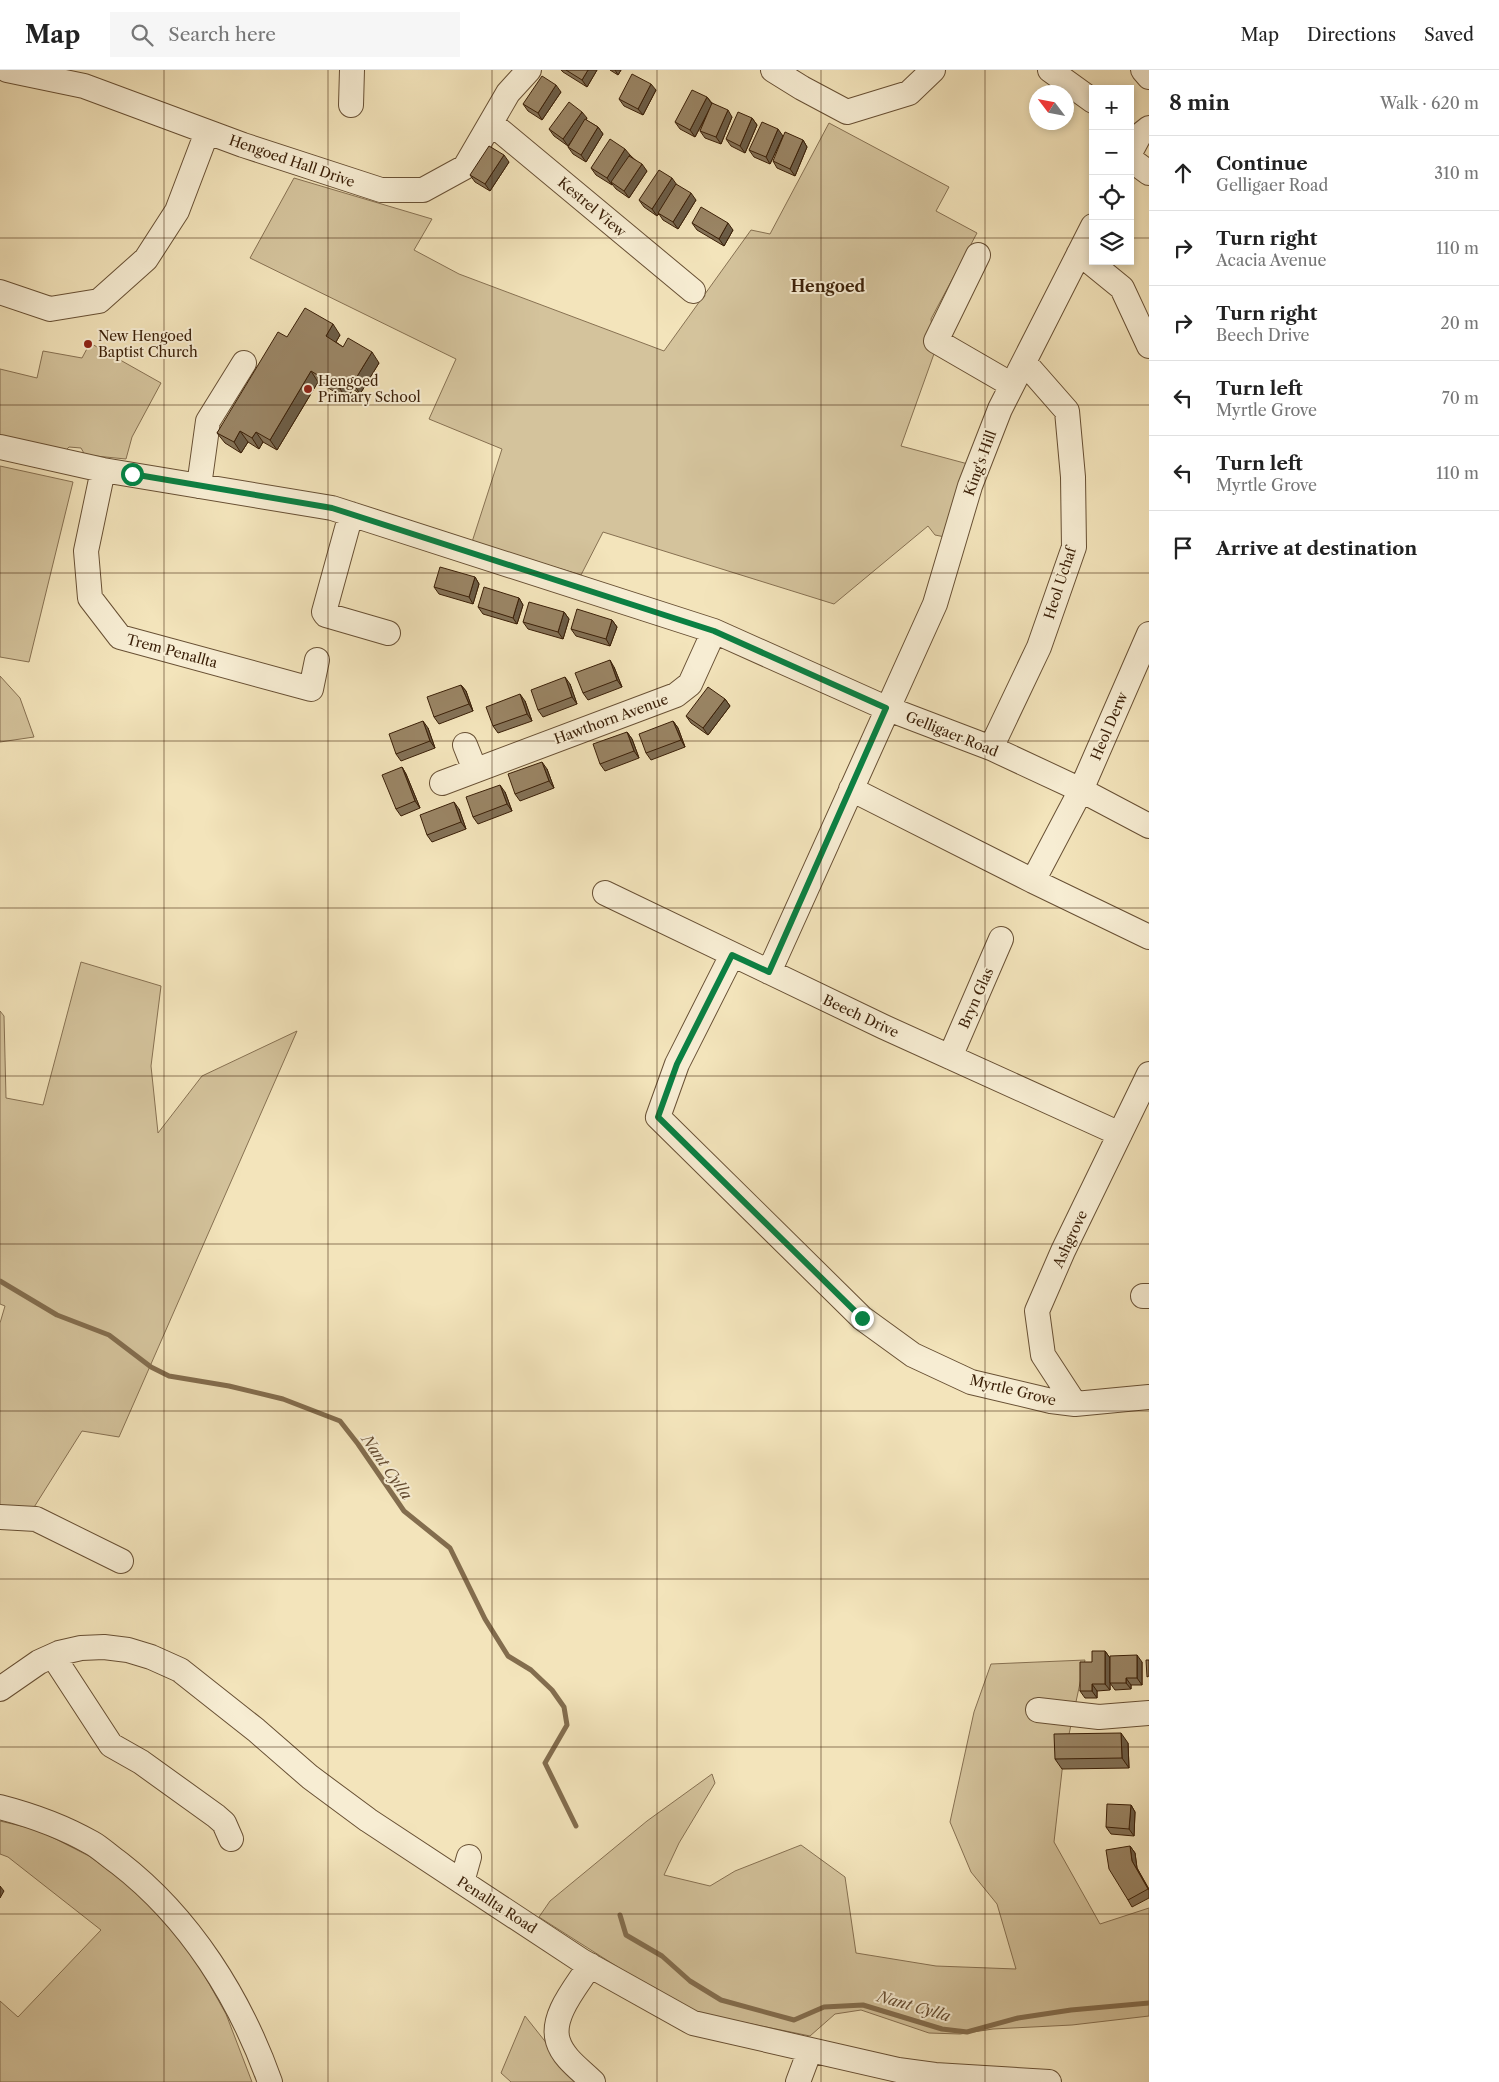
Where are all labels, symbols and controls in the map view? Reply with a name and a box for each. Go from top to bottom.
search box [110,12,460,57]
text: Map [25,20,80,49]
icon: search [128,21,156,49]
text: Search here [168,23,276,46]
text: Map [1240,24,1279,46]
text: Directions [1307,24,1396,46]
text: Saved [1424,24,1474,46]
north arrow [1029,85,1074,130]
map controls [1089,85,1134,265]
button: + [1089,85,1134,130]
text: 8 min [1169,90,1230,115]
text: Walk · 620 m [1380,93,1479,113]
button: − [1089,130,1134,175]
street label: Hengoed Hall Drive [227,131,357,191]
text: Continue [1216,152,1308,175]
icon: ahead [1169,159,1197,187]
text: 310 m [1434,163,1479,183]
street label: Kestrel View [554,173,630,241]
button: locate [1089,175,1134,220]
text: Gelligaer Road [1216,175,1328,195]
button: layers [1089,220,1134,265]
text: Turn right [1216,227,1317,250]
icon: right [1169,234,1197,262]
text: 110 m [1436,238,1479,258]
text: Acacia Avenue [1216,250,1326,270]
district label: Hengoed [791,276,865,296]
text: Turn right [1216,302,1317,325]
icon: right [1169,309,1197,337]
text: 20 m [1440,313,1479,333]
text: Beech Drive [1216,325,1309,345]
place label: New Hengoed Baptist Church [98,327,198,361]
marker: New Hengoed Baptist Church [82,338,94,350]
place label: Hengoed Primary School [318,372,421,406]
text: Turn left [1216,377,1303,400]
marker: Hengoed Primary School [302,383,314,395]
icon: left [1169,384,1197,412]
text: 70 m [1442,388,1479,408]
text: Myrtle Grove [1216,400,1317,420]
street label: King's Hill [960,428,1000,498]
text: Turn left [1216,452,1303,475]
icon: left [1169,459,1197,487]
route start [121,463,144,486]
text: 110 m [1436,463,1479,483]
text: Myrtle Grove [1216,475,1317,495]
icon: arrive [1169,534,1197,562]
text: Arrive at destination [1216,537,1417,560]
street label: Heol Uchaf [1040,543,1081,621]
street label: Trem Penallta [125,630,220,672]
street label: Heol Derw [1087,689,1132,763]
street label: Hawthorn Avenue [551,690,671,748]
street label: Gelligaer Road [903,707,1001,761]
street label: Bryn Glas [955,965,997,1031]
street label: Beech Drive [820,991,902,1041]
street label: Ashgrove [1048,1207,1091,1272]
route end [851,1307,874,1330]
street label: Myrtle Grove [968,1371,1058,1409]
water label: Nant Cylla [357,1430,416,1503]
street label: Penallta Road [454,1872,541,1938]
water label: Nant Cylla [874,1986,953,2026]

